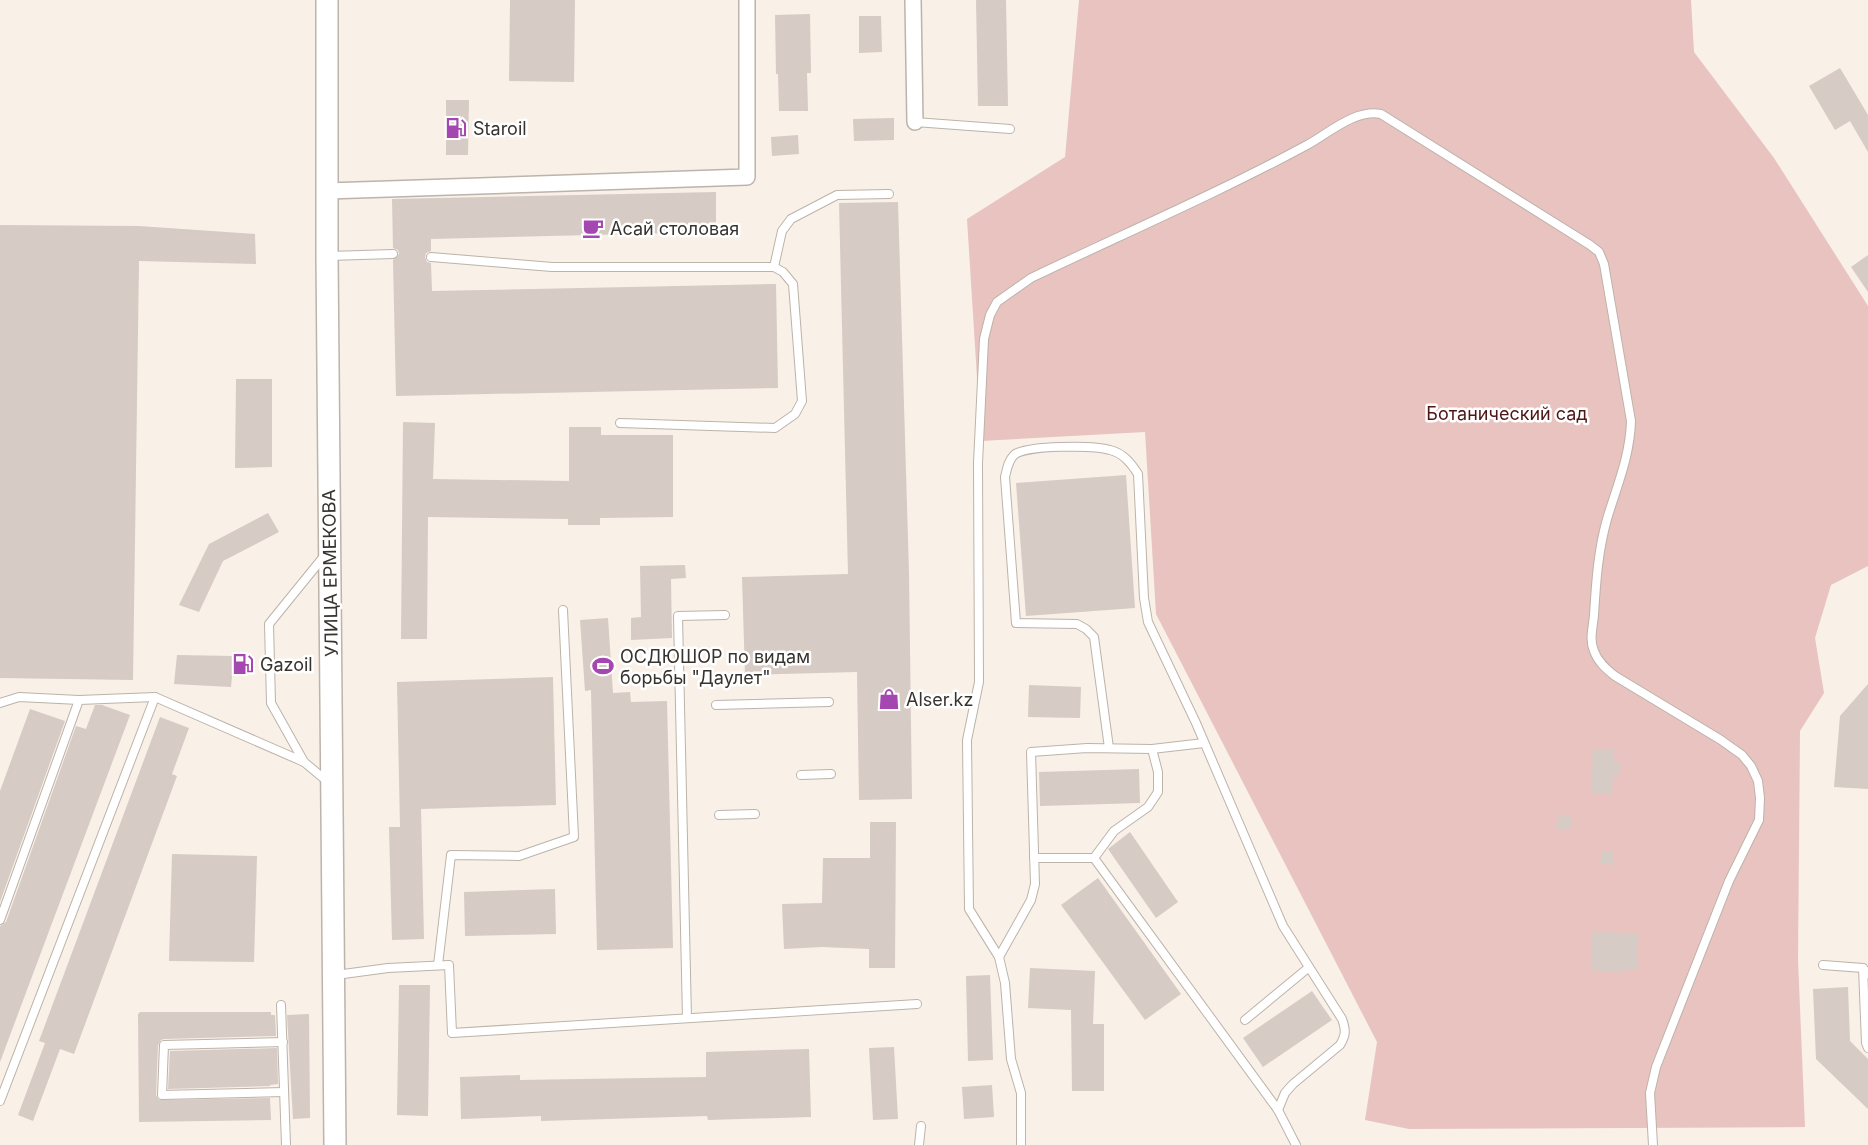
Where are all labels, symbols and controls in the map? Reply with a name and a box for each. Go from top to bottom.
fuel station icon: Staroil [444,116,468,140]
place label: Staroil [473,118,527,139]
cafe icon: Асай столовая [581,216,605,240]
place label: Асай столовая [610,218,739,239]
park label: Ботанический сад [1426,403,1588,424]
street label: УЛИЦА ЕРМЕКОВА [318,489,342,657]
place label: ОСДЮШОР по видам борьбы "Даулет" [620,646,810,688]
fuel station icon: Gazoil [231,652,255,676]
place label: Gazoil [260,654,313,675]
sports icon: ОСДЮШОР по видам борьбы "Даулет" [591,654,615,678]
shop icon: Alser.kz [877,687,901,711]
place label: Alser.kz [906,689,973,710]

